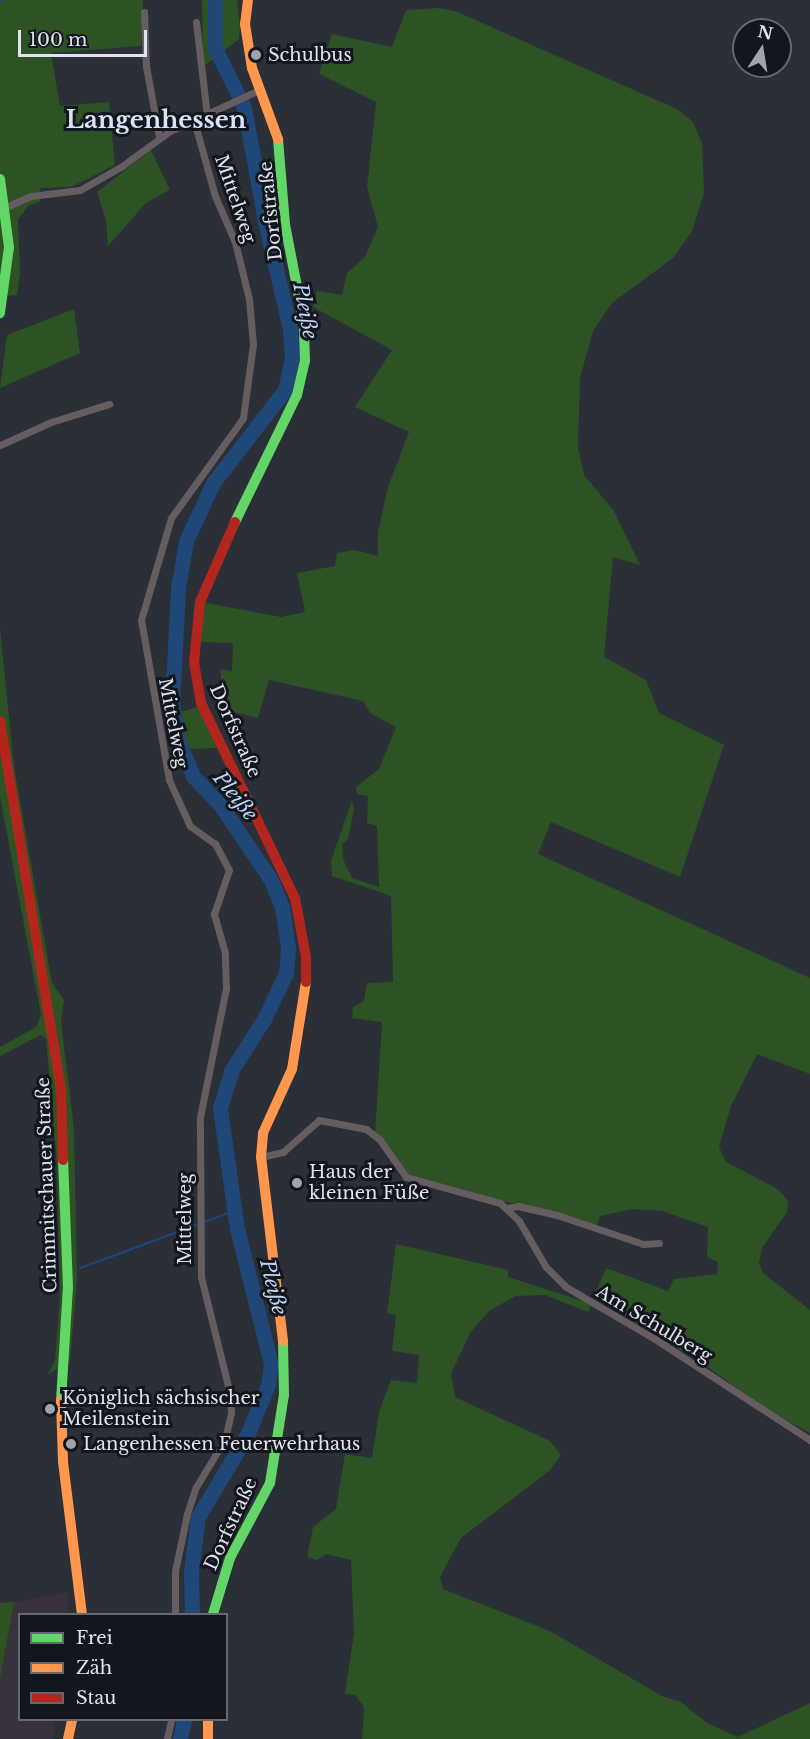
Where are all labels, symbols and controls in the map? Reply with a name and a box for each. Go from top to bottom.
scale bar [21,18,150,56]
north arrow [732,18,792,78]
text: N [756,21,775,44]
text: 100 m [29,29,87,51]
place label: Schulbus [268,44,352,66]
marker: Schulbus [249,48,263,62]
district label: Langenhessen [66,106,246,134]
street label: Mittelweg [210,152,260,246]
street label: Dorfstraße [255,160,287,262]
water label: Pleiße [288,281,322,341]
street label: Mittelweg [154,676,192,770]
street label: Dorfstraße [205,681,265,781]
water label: Pleiße [208,767,262,825]
street label: Crimmitschauer Straße [32,1076,62,1294]
place label: Haus der kleinen Füße [309,1162,429,1204]
street label: Mittelweg [174,1173,196,1265]
marker: Haus der kleinen Füße [290,1176,304,1190]
water label: Pleiße [255,1257,291,1317]
street label: Am Schulberg [592,1281,716,1367]
place label: Königlich sächsischer Meilenstein [62,1388,259,1430]
marker: Königlich sächsischer Meilenstein [43,1402,57,1416]
place label: Langenhessen Feuerwehrhaus [83,1433,360,1455]
marker: Langenhessen Feuerwehrhaus [64,1437,78,1451]
street label: Dorfstraße [200,1474,262,1574]
legend [18,1613,228,1721]
text: Frei [76,1627,113,1649]
text: Zäh [76,1657,112,1679]
text: Stau [76,1687,116,1709]

